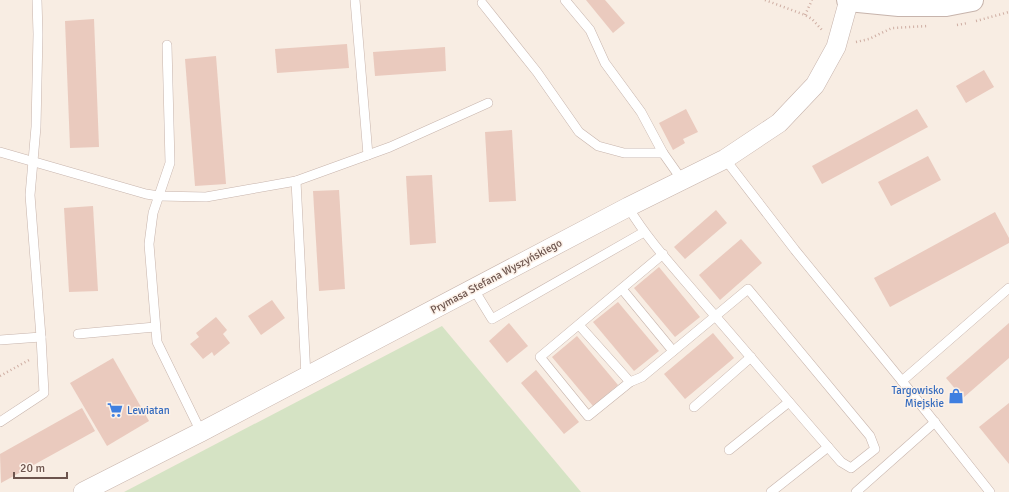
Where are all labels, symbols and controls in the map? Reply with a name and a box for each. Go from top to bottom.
street label: Prymasa Stefana Wyszyńskiego [428,236,564,317]
place label: Targowisko Miejskie [892,384,944,410]
shop icon: Targowisko Miejskie [947,387,965,405]
supermarket icon: Lewiatan [106,401,124,419]
place label: Lewiatan [127,404,170,417]
scale bar [14,454,67,480]
text: 20 m [20,461,45,476]

